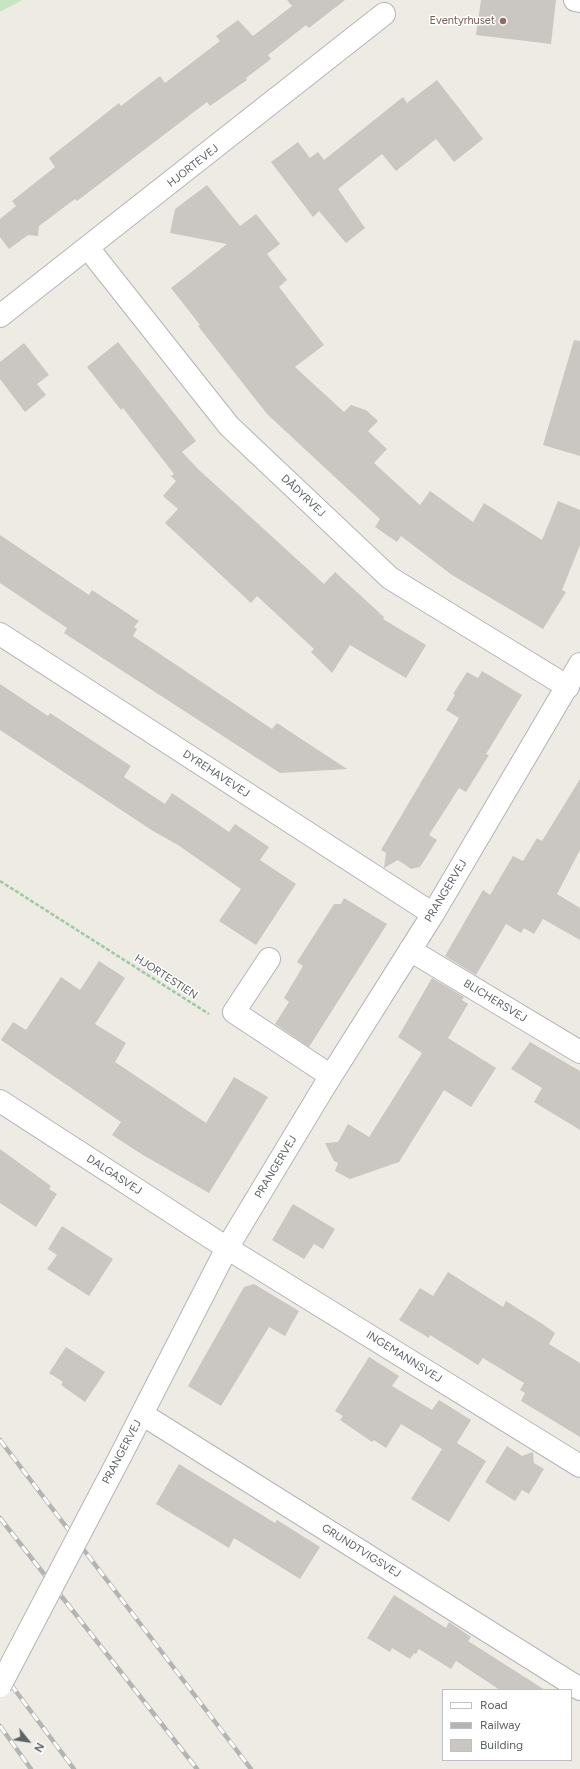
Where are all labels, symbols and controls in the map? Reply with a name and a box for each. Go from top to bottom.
place label: Eventyrhuset [430,14,495,28]
marker: Eventyrhuset [498,16,508,26]
street label: HJORTEVEJ [165,142,221,190]
street label: DÅDYRVEJ [278,472,328,520]
street label: DYREHAVEVEJ [180,748,252,800]
street label: PRANGERVEJ [422,857,470,925]
street label: HJORTESTIEN [132,952,200,1002]
street label: BLICHERSVEJ [461,977,529,1025]
street label: PRANGERVEJ [252,1133,300,1201]
street label: DALGASVEJ [84,1152,144,1198]
street label: INGEMANNSVEJ [364,1328,444,1386]
street label: PRANGERVEJ [100,1418,144,1486]
street label: GRUNDTVIGSVEJ [319,1521,403,1581]
legend [442,1689,572,1761]
text: Road [480,1698,508,1712]
text: Railway [480,1718,521,1732]
north arrow [8,1721,48,1761]
text: Building [480,1738,523,1752]
text: N [31,1740,47,1754]

